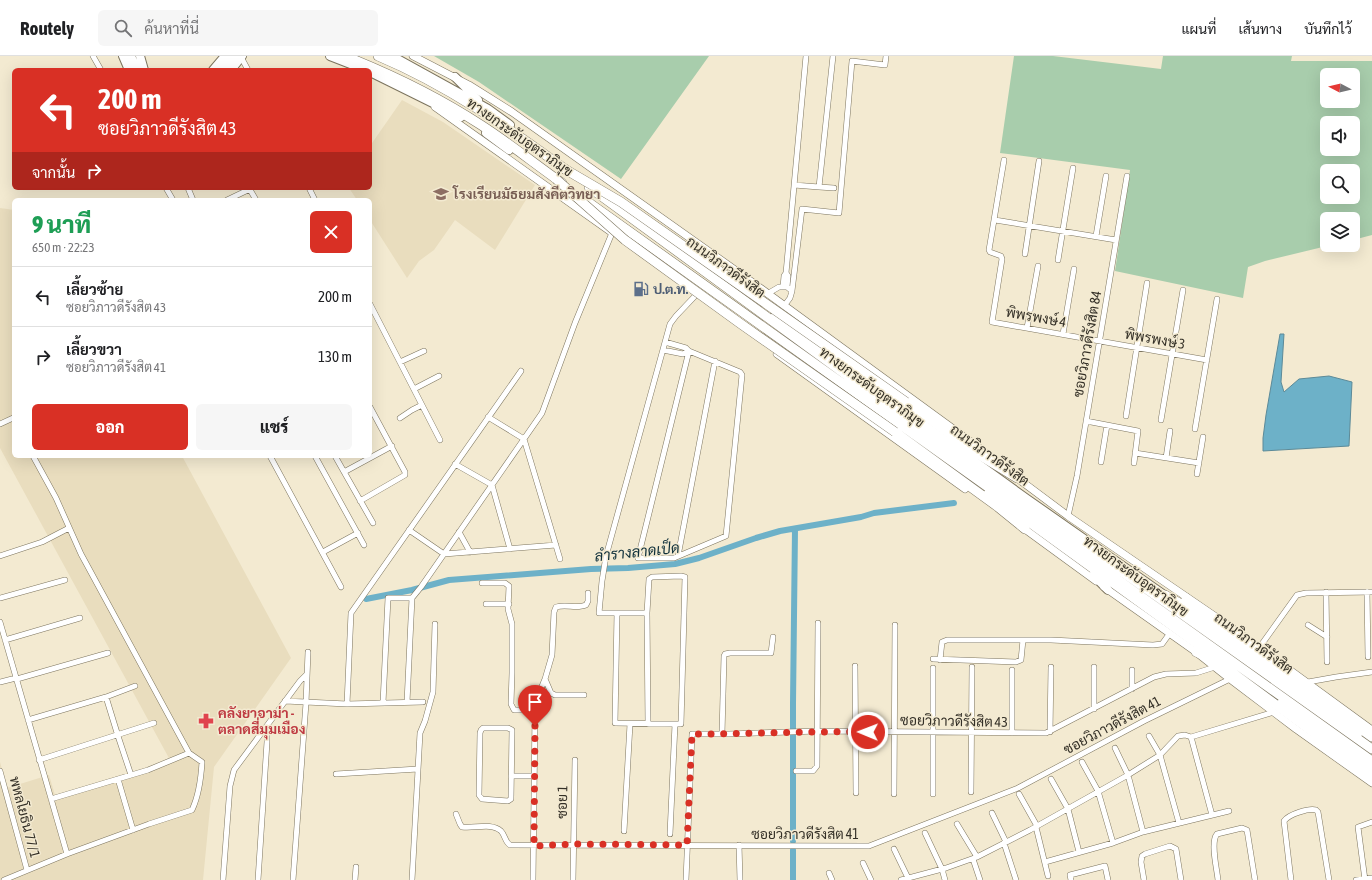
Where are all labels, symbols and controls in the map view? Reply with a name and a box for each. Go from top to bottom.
search box [98,10,378,46]
text: Routely [20,17,74,39]
icon: search [112,17,134,39]
text: ค้นหาที่นี่ [144,20,199,37]
text: แผนที่ [1181,21,1216,37]
text: เส้นทาง [1238,21,1282,37]
text: บันทึกไว้ [1304,21,1352,37]
north arrow [1320,68,1360,108]
map controls [1320,68,1360,252]
text: 200 m [98,83,161,115]
icon: left [32,84,84,136]
street label: ทางยกระดับอุตราภิมุข [463,94,576,181]
button: sound [1320,116,1360,156]
text: ซอยวิภาวดีรังสิต 43 [98,118,237,139]
icon: right [83,160,105,182]
text: จากนั้น [32,164,75,181]
button: search [1320,164,1360,204]
school or university icon: โรงเรียนมัธยมสังคีตวิทยา [432,185,450,203]
place label: โรงเรียนมัธยมสังคีตวิทยา [452,185,600,202]
text: 9 นาที [32,211,91,238]
button: close [310,211,352,253]
button: layers [1320,212,1360,252]
street label: ถนนวิภาวดีรังสิต [683,232,769,301]
text: 650 m · 22:23 [32,240,95,255]
fuel station icon: ป.ต.ท. [632,280,650,298]
text: เลี้ยวซ้าย [66,281,123,298]
place label: ป.ต.ท. [653,281,689,297]
icon: left [32,286,54,308]
text: 200 m [318,288,352,305]
street label: ซอยวิภาวดีรังสิต 84 [1069,289,1104,398]
text: ซอยวิภาวดีรังสิต 43 [66,300,166,315]
street label: พิพรพงษ์ 4 [1004,303,1068,330]
street label: พิพรพงษ์ 3 [1123,325,1187,352]
text: เลี้ยวขวา [66,341,122,358]
street label: ทางยกระดับอุตราภิมุข [815,344,928,432]
icon: right [32,346,54,368]
text: 130 m [318,348,352,365]
text: ซอยวิภาวดีรังสิต 41 [66,360,166,375]
button: ออก [32,404,188,450]
button: แชร์ [196,404,352,450]
street label: ถนนวิภาวดีรังสิต [947,420,1033,489]
street label: ทางยกระดับอุตราภิมุข [1079,533,1192,621]
water label: ลำรางลาดเป็ด [593,537,680,564]
street label: ถนนวิภาวดีรังสิต [1211,608,1297,677]
pin [518,685,552,726]
icon: arrive [524,691,546,713]
street label: ซอยวิภาวดีรังสิต 41 [1060,692,1163,757]
place label: คลังยาอาม่า - ตลาดสี่มุมเมือง [218,705,306,740]
position arrow [847,711,889,753]
street label: ซอยวิภาวดีรังสิต 43 [900,711,1008,730]
pharmacy icon: คลังยาอาม่า - ตลาดสี่มุมเมือง [197,712,215,730]
street label: พหลโยธิน 77/1 [6,775,44,859]
street label: ซอย 1 [554,785,570,819]
street label: ซอยวิภาวดีรังสิต 41 [751,825,859,842]

